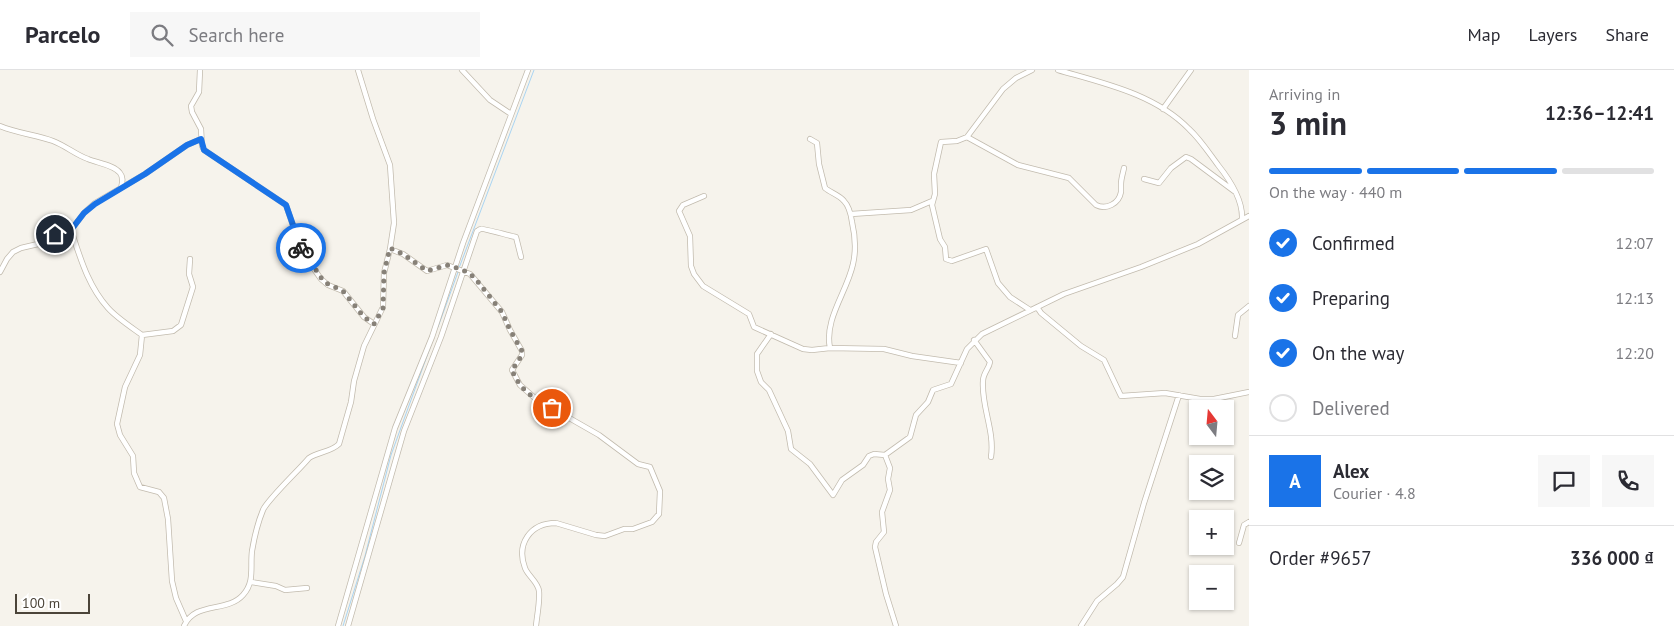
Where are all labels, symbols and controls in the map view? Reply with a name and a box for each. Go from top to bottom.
search box [130,12,480,57]
text: Parcelo [25,19,100,50]
icon: search [148,21,176,49]
text: Search here [188,23,284,47]
text: Map [1468,23,1500,46]
text: Layers [1528,23,1577,46]
text: Share [1605,23,1649,46]
text: Arriving in [1269,84,1340,104]
text: 12:36–12:41 [1545,101,1654,125]
text: 3 min [1269,102,1347,144]
text: On the way · 440 m [1269,182,1402,202]
pin [34,213,76,255]
icon: home [41,220,69,248]
courier [276,223,326,273]
icon: check [1269,229,1297,257]
text: Confirmed [1312,231,1395,255]
text: 12:07 [1616,233,1654,253]
icon: bike [287,234,315,262]
icon: check [1269,284,1297,312]
text: Preparing [1312,286,1390,310]
text: 12:13 [1616,288,1654,308]
icon: check [1269,339,1297,367]
text: On the way [1312,341,1404,365]
text: 12:20 [1616,343,1654,363]
pin [531,387,573,429]
icon: bag [538,394,566,422]
text: Delivered [1312,396,1390,420]
north arrow [1189,400,1234,445]
map controls [1189,400,1234,610]
button: layers [1189,455,1234,500]
button: chat [1538,455,1590,507]
button: phone [1602,455,1654,507]
text: Alex [1333,459,1369,483]
text: A [1289,469,1301,493]
text: Courier · 4.8 [1333,483,1416,503]
button: + [1189,510,1234,555]
text: Order #9657 [1269,546,1372,570]
text: 336 000 ₫ [1570,546,1654,570]
button: − [1189,565,1234,610]
scale bar [15,591,90,614]
text: 100 m [22,594,60,612]

